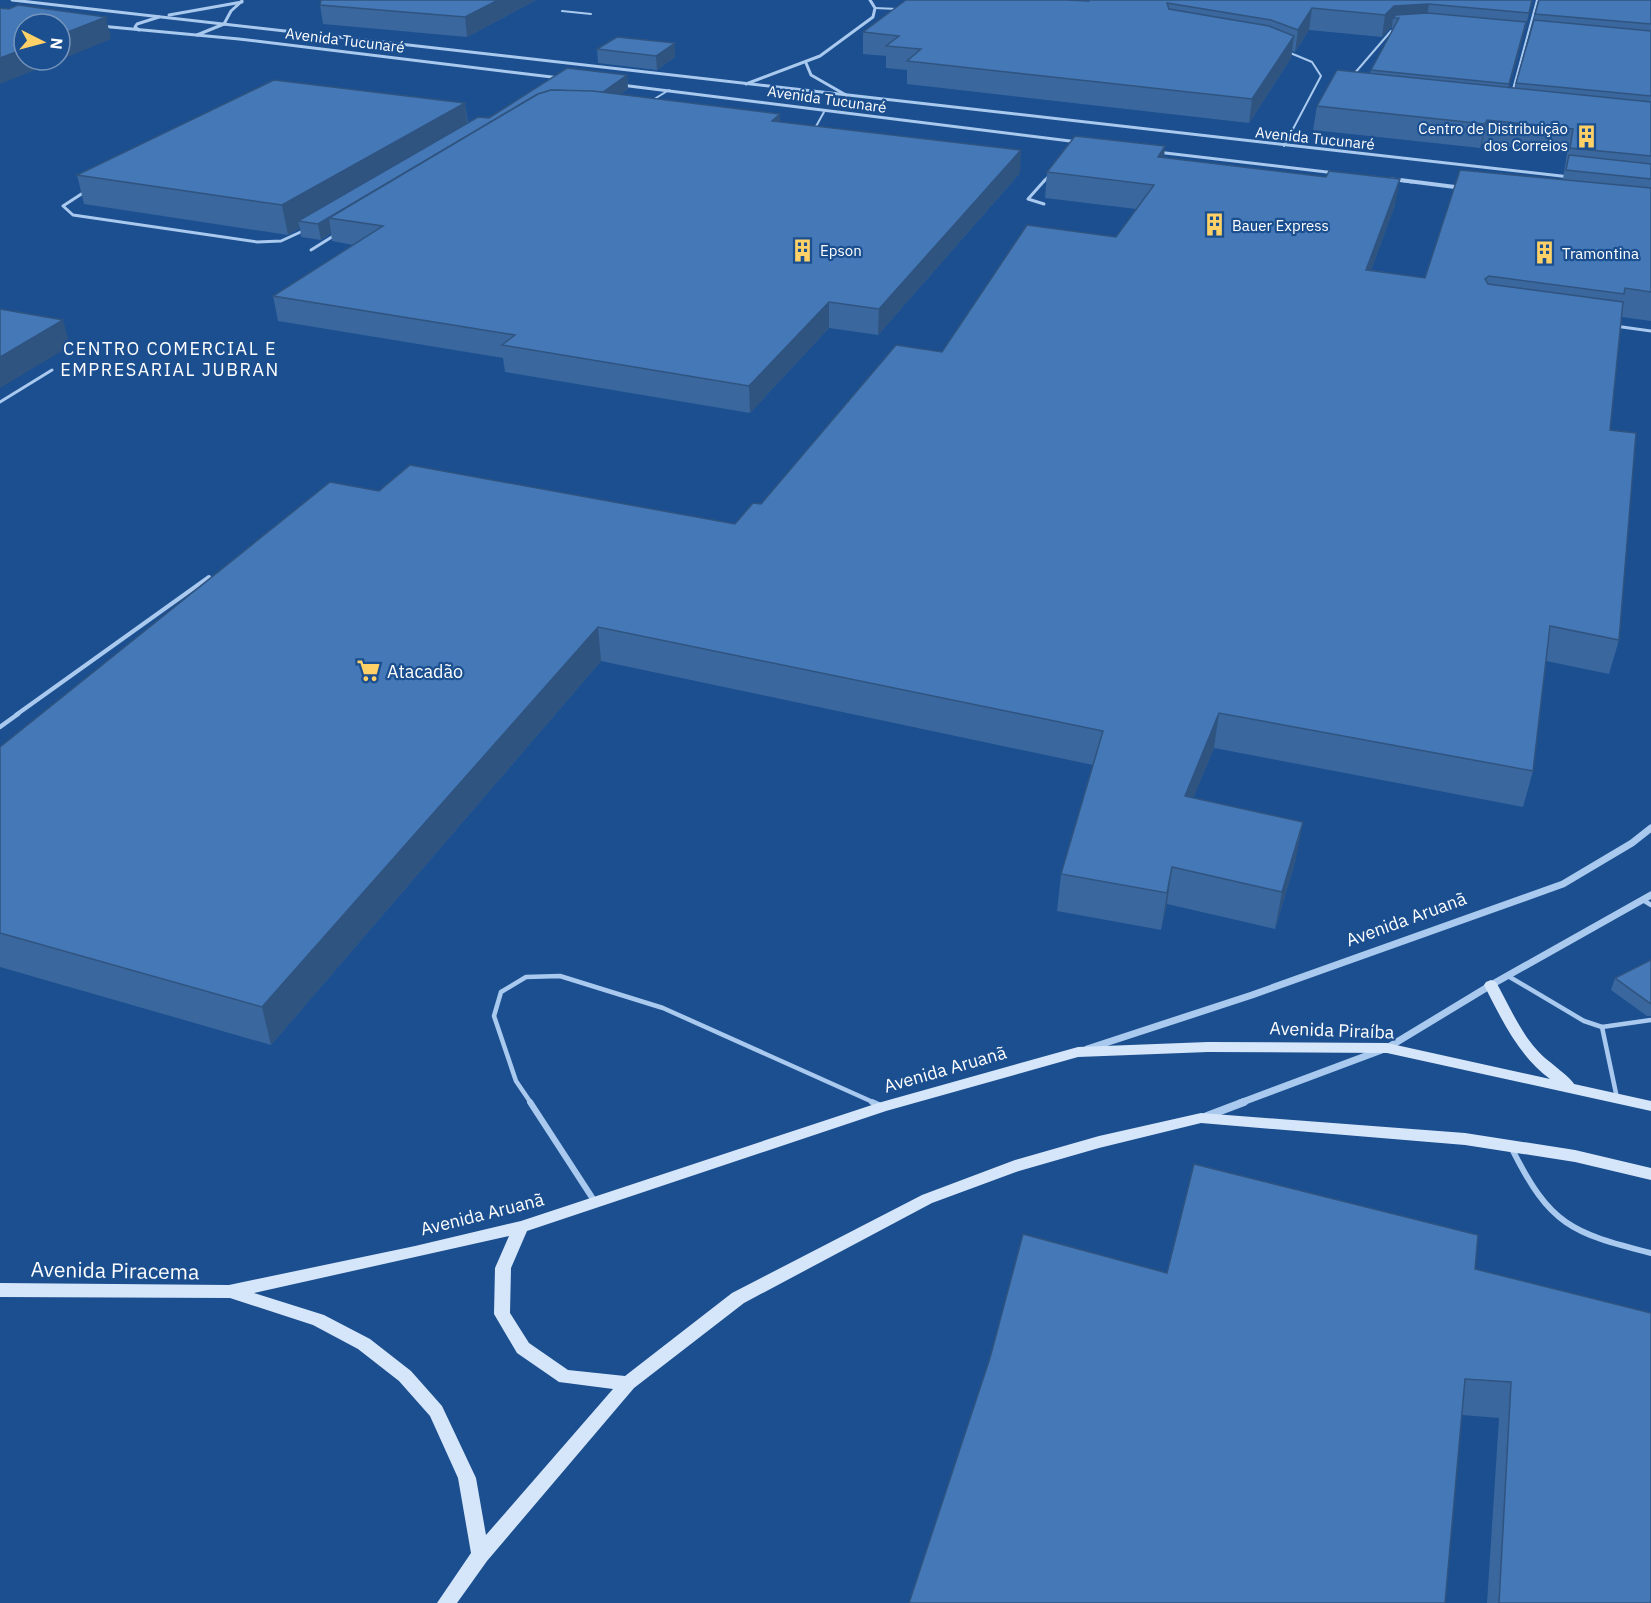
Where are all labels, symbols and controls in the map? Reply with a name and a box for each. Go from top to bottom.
north arrow [12,12,72,72]
street label: Avenida Tucunaré [284,23,406,57]
text: N [46,37,67,50]
street label: Avenida Tucunaré [766,81,888,117]
place label: Centro de Distribuição dos Correios [1418,119,1568,155]
street label: Avenida Tucunaré [1254,122,1376,154]
building icon: Centro de Distribuição dos Correios [1573,124,1599,150]
building icon: Bauer Express [1201,212,1227,238]
place label: Bauer Express [1232,216,1329,235]
building icon: Epson [789,237,815,263]
building icon: Tramontina [1531,240,1557,266]
place label: Epson [820,241,862,260]
place label: Tramontina [1562,244,1639,263]
district label: CENTRO COMERCIAL E EMPRESARIAL JUBRAN [60,337,280,381]
supermarket icon: Atacadão [356,658,382,684]
place label: Atacadão [387,660,463,683]
street label: Avenida Aruanã [1343,886,1470,951]
street label: Avenida Piraíba [1269,1016,1395,1044]
street label: Avenida Aruanã [881,1040,1009,1098]
street label: Avenida Aruanã [418,1187,547,1240]
street label: Avenida Piracema [30,1255,200,1285]

